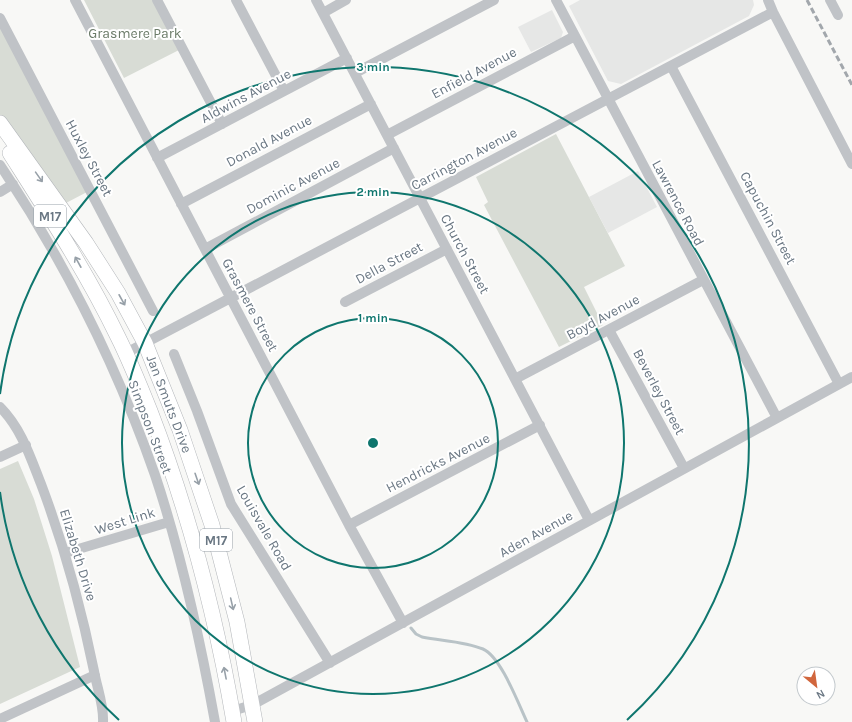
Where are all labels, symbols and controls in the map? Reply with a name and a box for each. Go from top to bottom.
park label: Grasmere Park [88,25,182,42]
street label: Enfield Avenue [428,43,520,103]
text: 3 min [356,60,390,74]
street label: Aldwins Avenue [198,65,294,127]
street label: Donald Avenue [223,111,315,171]
street label: Huxley Street [62,117,116,199]
street label: Carrington Avenue [408,124,520,194]
street label: Dominic Avenue [243,154,343,218]
street label: Lawrence Road [648,157,708,249]
street label: Capuchin Street [736,169,800,267]
one-way arrow [35,172,43,183]
text: 2 min [356,185,390,199]
road number: M17 [34,205,66,227]
street label: Church Street [437,211,493,297]
street label: Della Street [352,238,426,288]
street label: Grasmere Street [218,255,282,355]
one-way arrow [74,256,81,268]
street label: Boyd Avenue [563,291,643,343]
one-way arrow [118,293,126,305]
text: 1 min [358,311,388,325]
street label: Beverley Street [629,346,689,438]
street label: Jan Smuts Drive [142,352,196,456]
street label: Simpson Street [124,378,176,476]
street label: Hendricks Avenue [383,429,493,497]
centre of rings [366,436,380,450]
one-way arrow [194,472,201,485]
street label: Louisvale Road [233,482,295,574]
street label: West Link [93,504,157,538]
street label: Elizabeth Drive [56,507,100,603]
street label: Aden Avenue [496,507,576,561]
road number: M17 [200,529,232,551]
one-way arrow [229,597,237,610]
north arrow [796,666,836,706]
one-way arrow [220,667,228,680]
text: N [814,687,827,702]

